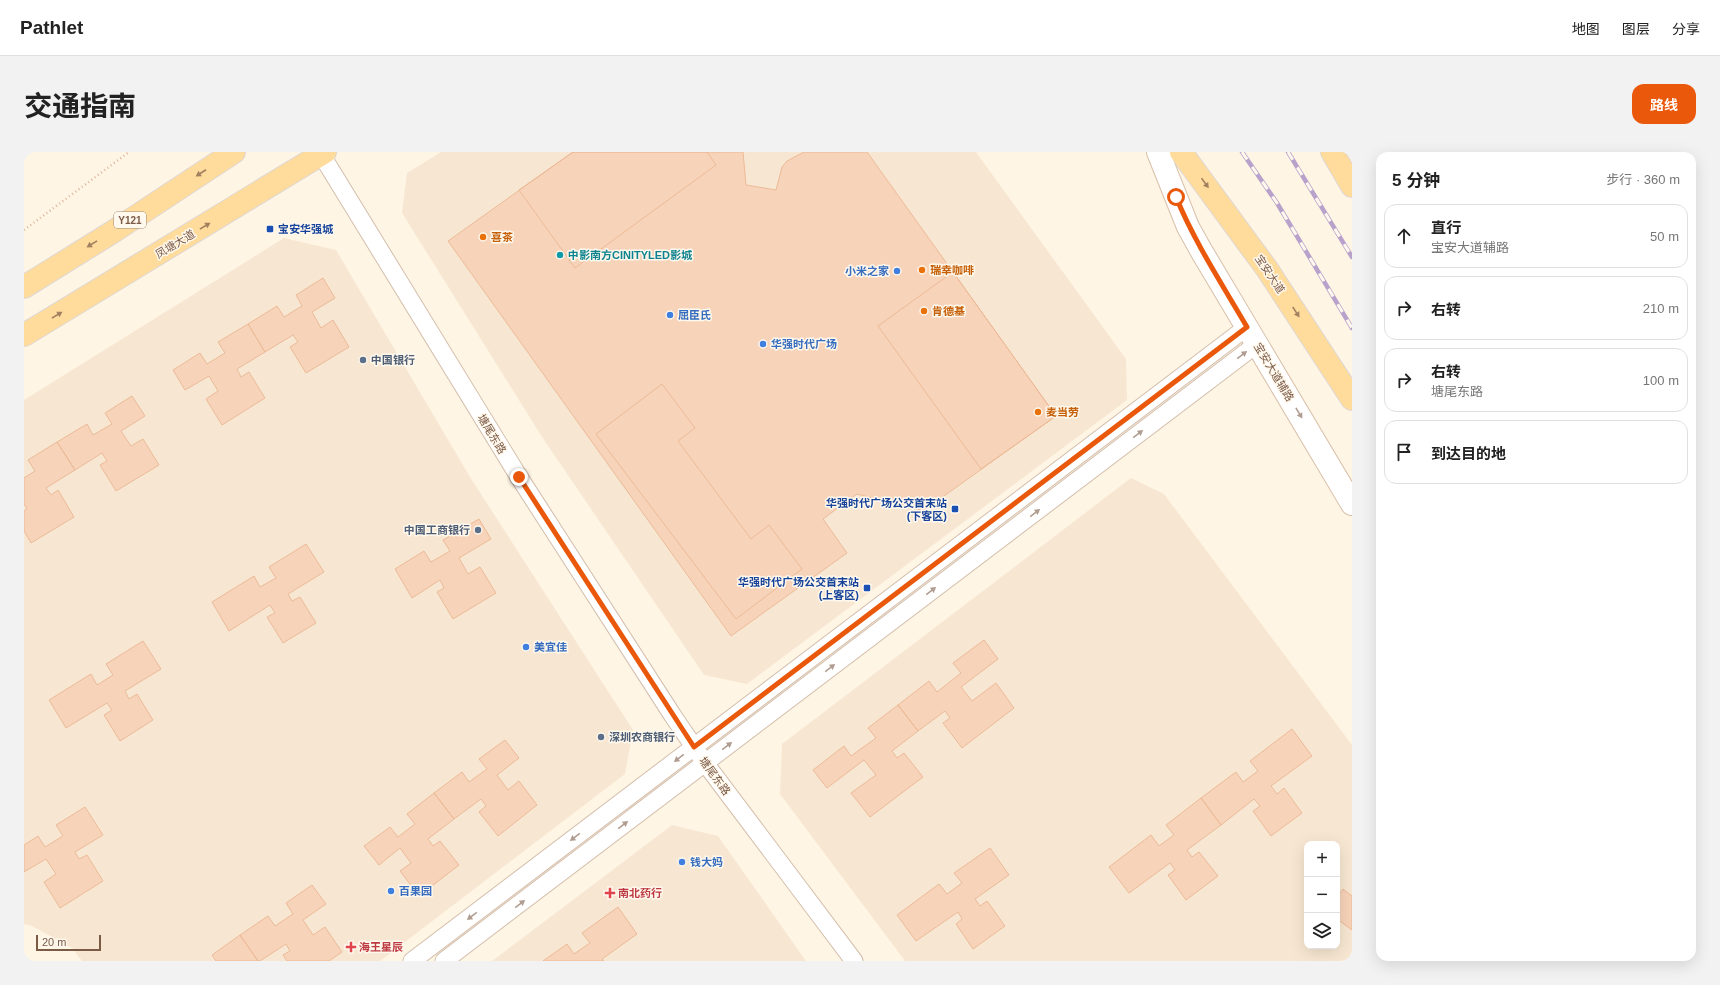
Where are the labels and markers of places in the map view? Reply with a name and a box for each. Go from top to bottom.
place label: 宝安华强城 [278,223,334,235]
marker: 宝安华强城 [265,224,275,234]
place label: 喜茶 [491,231,513,243]
marker: 喜茶 [478,232,488,242]
place label: 中影南方CINITYLED影城 [568,249,693,261]
marker: 中影南方CINITYLED影城 [555,250,565,260]
place label: 瑞幸咖啡 [930,264,974,276]
place label: 小米之家 [845,265,889,277]
marker: 瑞幸咖啡 [917,265,927,275]
marker: 小米之家 [892,266,902,276]
place label: 肯德基 [932,305,965,317]
marker: 肯德基 [919,306,929,316]
place label: 屈臣氏 [678,309,711,321]
marker: 屈臣氏 [665,310,675,320]
place label: 华强时代广场 [771,338,837,350]
marker: 华强时代广场 [758,339,768,349]
place label: 中国银行 [371,354,415,366]
marker: 中国银行 [358,355,368,365]
place label: 麦当劳 [1046,406,1079,418]
marker: 麦当劳 [1033,407,1043,417]
place label: 华强时代广场公交首末站 (下客区) [826,497,947,522]
marker: 华强时代广场公交首末站 (下客区) [950,504,960,514]
place label: 中国工商银行 [404,524,470,536]
marker: 中国工商银行 [473,525,483,535]
place label: 华强时代广场公交首末站 (上客区) [738,576,859,601]
marker: 华强时代广场公交首末站 (上客区) [862,583,872,593]
place label: 美宜佳 [534,641,567,653]
marker: 美宜佳 [521,642,531,652]
place label: 深圳农商银行 [609,731,675,743]
marker: 深圳农商银行 [596,732,606,742]
place label: 钱大妈 [690,856,723,868]
marker: 钱大妈 [677,857,687,867]
place label: 百果园 [399,885,432,897]
marker: 百果园 [386,886,396,896]
place label: 南北药行 [618,887,662,899]
marker: 南北药行 [605,888,615,898]
place label: 海王星辰 [359,941,403,953]
marker: 海王星辰 [346,942,356,952]

